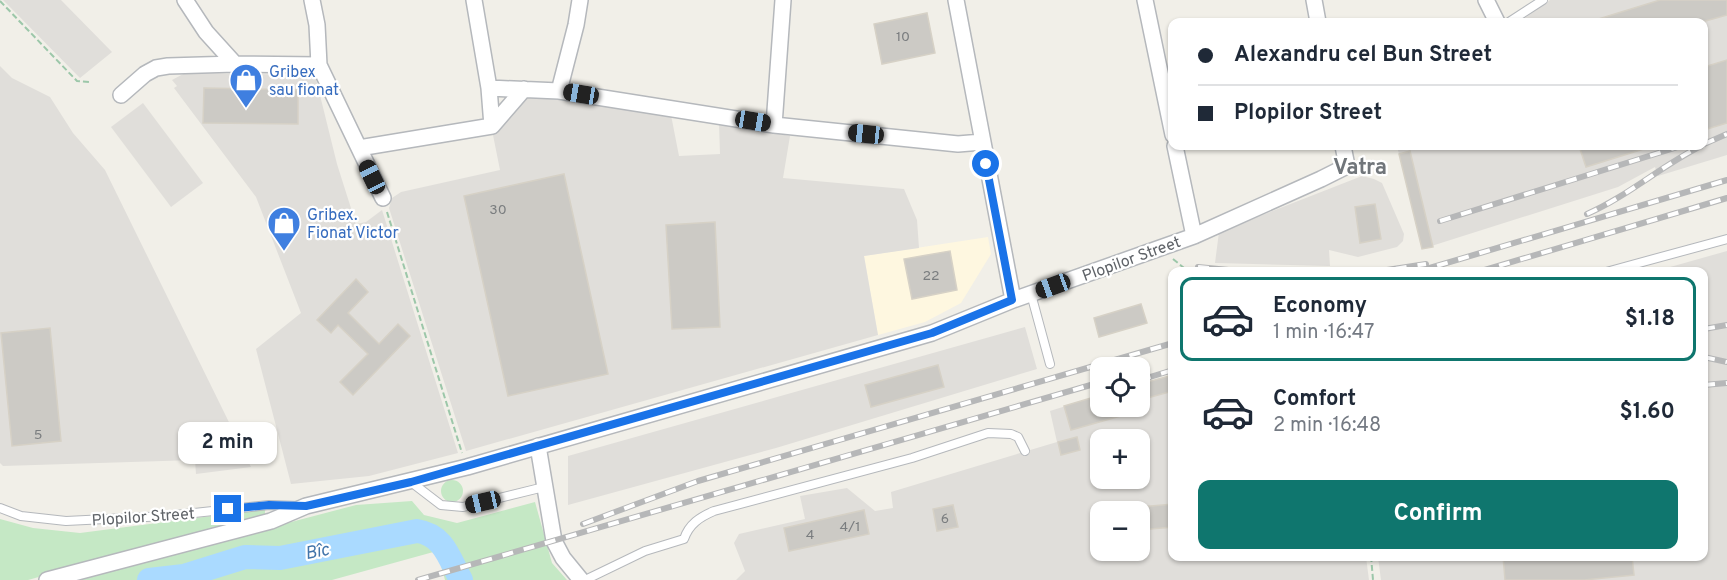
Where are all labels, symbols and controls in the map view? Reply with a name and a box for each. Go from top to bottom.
house number: 10 [896,29,910,46]
text: Alexandru cel Bun Street [1234,42,1492,69]
shop icon: Gribex sau fionat [228,62,264,109]
place label: Gribex sau fionat [269,63,339,101]
car [562,82,600,106]
text: Plopilor Street [1234,100,1382,127]
car [734,109,772,133]
car [847,123,885,145]
route start [972,150,999,177]
district label: Vatra [1333,155,1387,182]
car [356,157,388,197]
house number: 30 [489,202,507,219]
shop icon: Gribex. Fionat Victor [266,205,302,252]
place label: Gribex. Fionat Victor [307,206,399,244]
street label: Plopilor Street [1080,233,1184,287]
house number: 22 [922,268,940,285]
car [1033,271,1073,301]
icon: car [1201,292,1255,346]
text: Economy [1273,293,1367,320]
text: $1.18 [1625,306,1675,333]
text: 1 min · 16:47 [1273,320,1374,346]
map controls [1090,357,1150,561]
button: locate [1090,357,1150,417]
icon: car [1201,385,1255,439]
text: Comfort [1273,386,1356,413]
text: $1.60 [1619,399,1675,426]
text: 2 min · 16:48 [1273,413,1381,439]
callout: 2 min [178,422,278,464]
house number: 5 [34,427,42,444]
button: + [1090,429,1150,489]
text: 2 min [201,430,254,456]
button: Confirm [1198,480,1678,549]
car [463,489,503,515]
route end [214,495,241,522]
button: − [1090,501,1150,561]
street label: Plopilor Street [91,504,195,532]
house number: 6 [941,511,949,528]
house number: 4/1 [840,519,860,536]
house number: 4 [806,527,814,544]
water label: Bîc [303,539,332,566]

